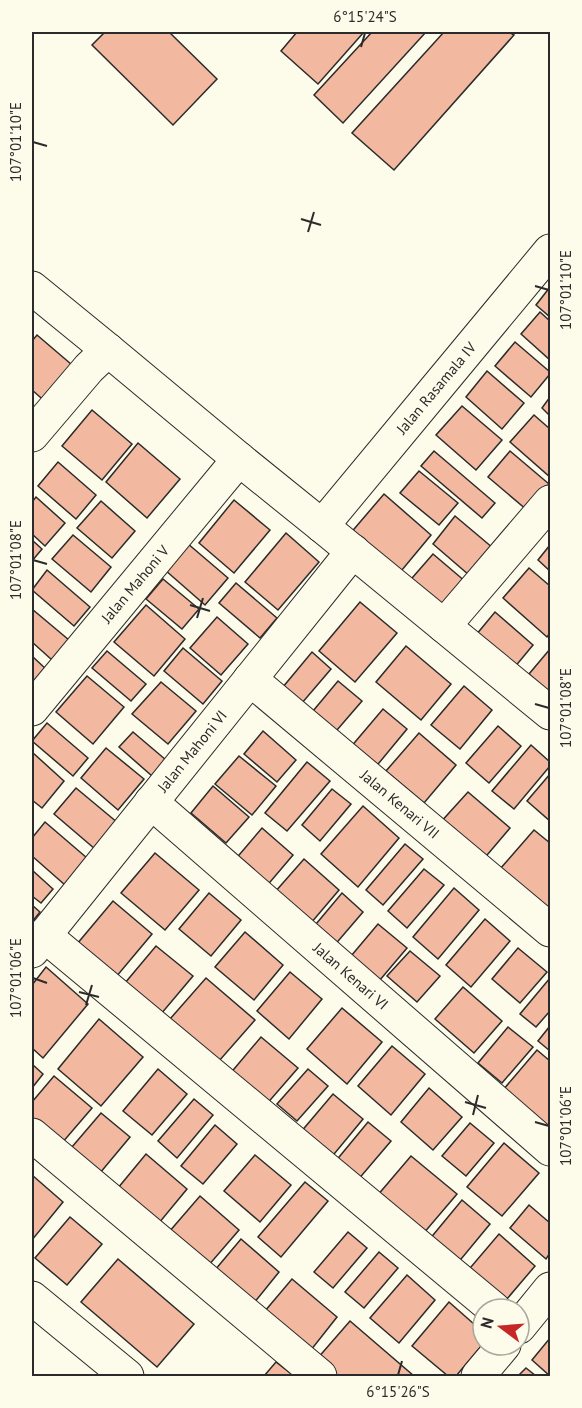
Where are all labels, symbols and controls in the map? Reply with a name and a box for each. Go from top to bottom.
text: 6°15'24"S [333,7,397,26]
text: 107°01'10"E [6,102,25,182]
text: 107°01'10"E [556,250,575,330]
street label: Jalan Rasamala IV [391,338,480,439]
text: 107°01'08"E [6,520,25,600]
street label: Jalan Mahoni V [96,541,173,628]
text: 107°01'08"E [556,668,575,748]
street label: Jalan Mahoni VI [153,706,231,797]
street label: Jalan Kenari VII [356,765,443,843]
text: 107°01'06"E [6,938,25,1018]
street label: Jalan Kenari VI [309,938,392,1014]
text: 107°01'06"E [556,1086,575,1166]
north arrow [471,1297,531,1357]
text: N [476,1315,498,1331]
text: 6°15'26"S [366,1382,430,1401]

